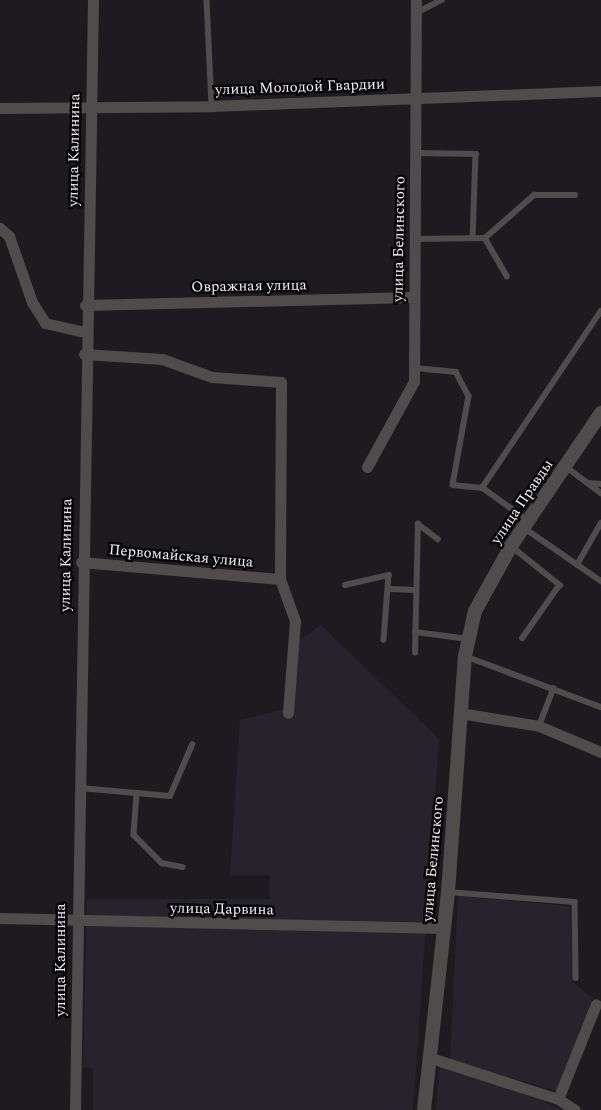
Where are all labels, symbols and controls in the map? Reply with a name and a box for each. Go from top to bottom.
street label: улица Молодой Гвардии [215,75,385,99]
street label: улица Калинина [64,93,84,207]
street label: улица Белинского [389,176,409,302]
street label: Овражная улица [191,276,307,296]
street label: улица Правды [487,456,557,548]
street label: улица Калинина [56,498,76,612]
street label: Первомайская улица [108,541,254,571]
street label: улица Белинского [419,796,447,922]
street label: улица Дарвина [170,899,274,919]
street label: улица Калинина [52,903,70,1017]

